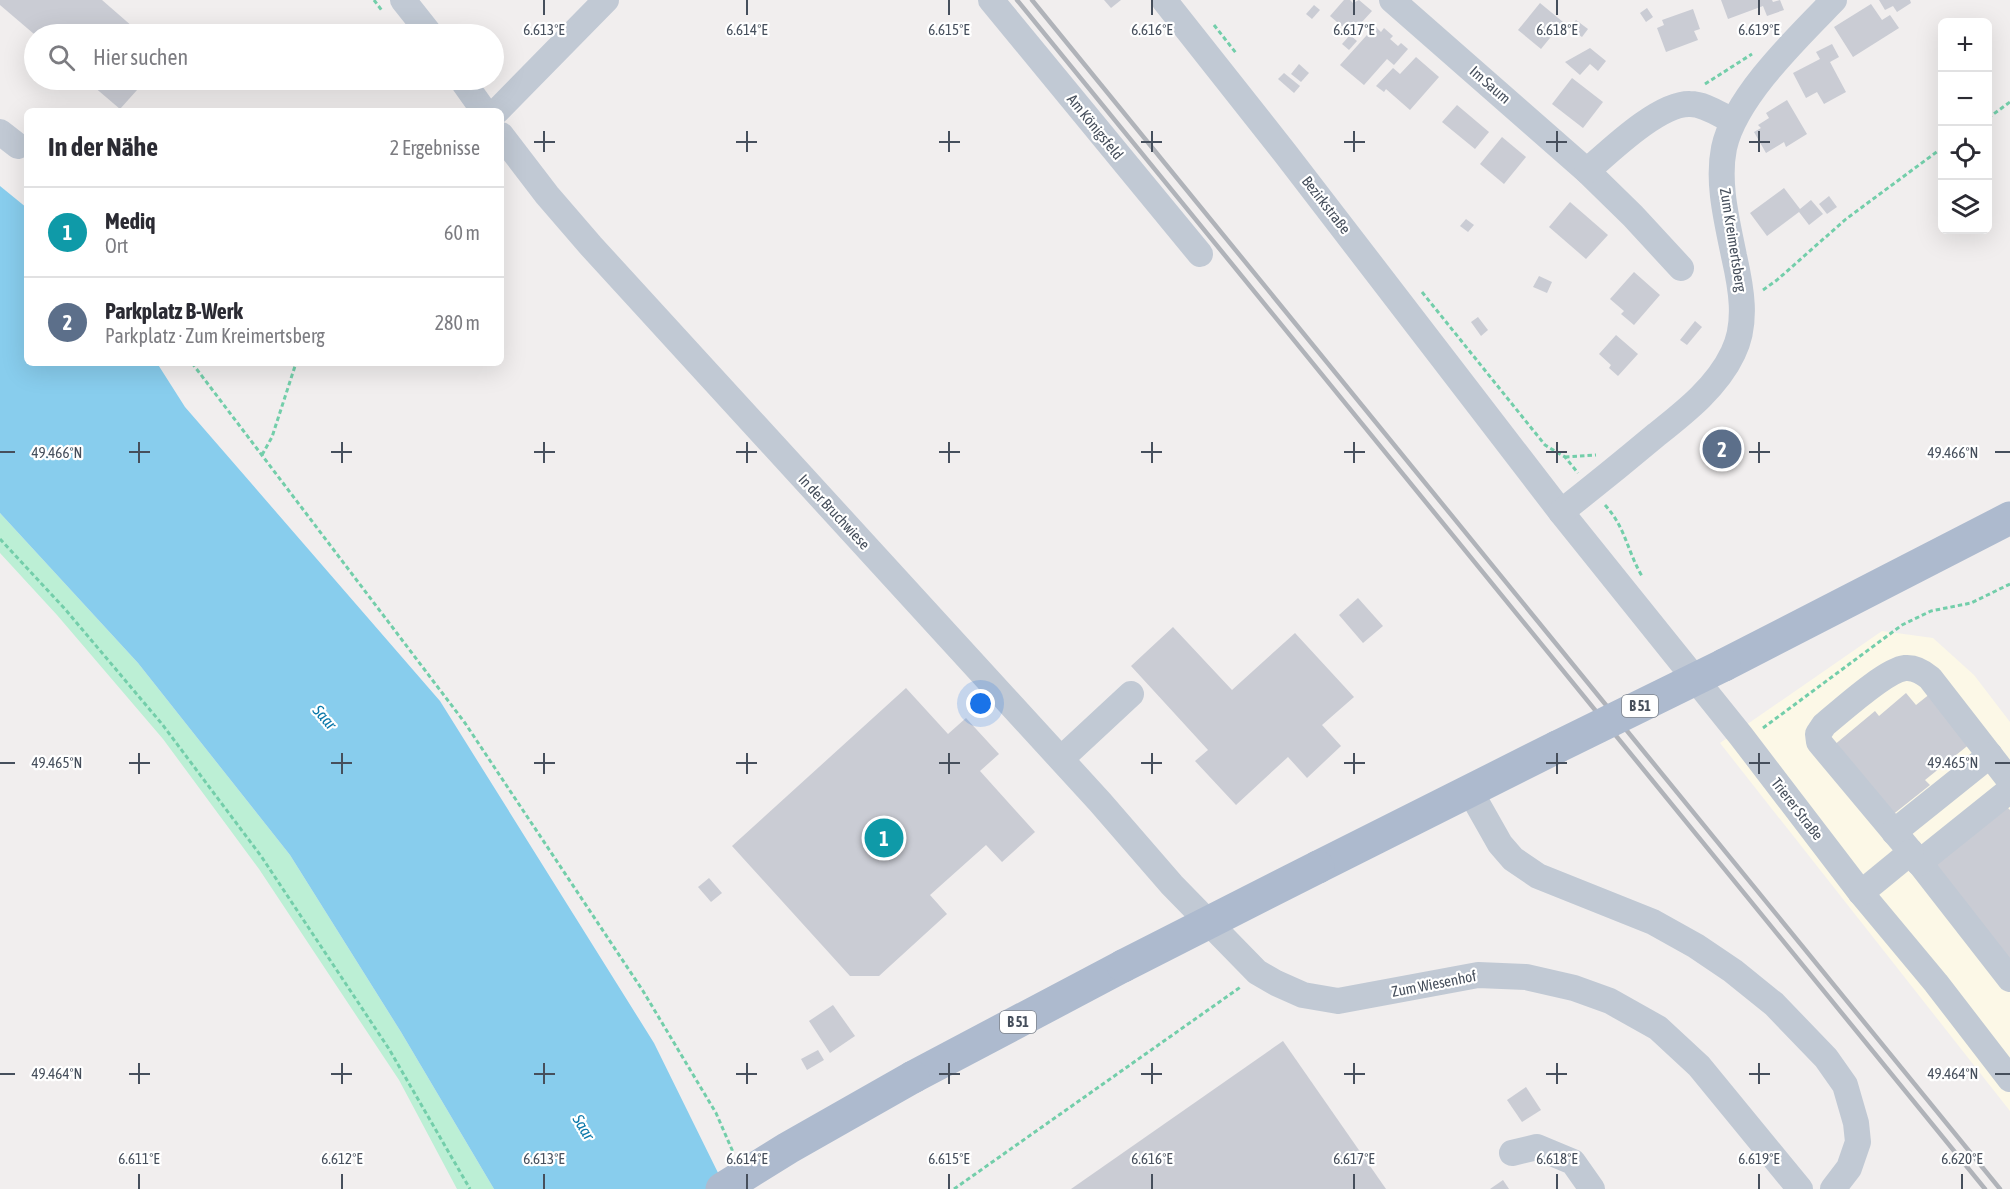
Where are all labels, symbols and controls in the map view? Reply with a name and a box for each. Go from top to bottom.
map controls [1938,18,1992,234]
button: + [1938,18,1992,72]
text: 6.613°E [523,21,565,38]
text: 6.614°E [726,21,768,38]
text: 6.615°E [928,21,970,38]
text: 6.616°E [1131,21,1173,38]
text: 6.617°E [1333,21,1375,38]
text: 6.618°E [1536,21,1578,38]
text: 6.619°E [1738,21,1780,38]
search box [24,24,504,90]
icon: search [45,41,78,74]
text: Hier suchen [93,44,188,70]
street label: Im Saum [1467,62,1514,107]
button: − [1938,72,1992,126]
street label: Am Königsfeld [1064,91,1127,163]
button: locate [1938,126,1992,180]
text: In der Nähe [48,132,158,162]
text: 2 Ergebnisse [390,136,480,159]
street label: Bezirkstraße [1299,173,1354,237]
button: layers [1938,180,1992,234]
street label: Zum Kreimertsberg [1717,187,1750,294]
text: Mediq [105,208,156,234]
text: 1 [63,221,72,244]
text: 60 m [444,221,480,244]
text: Ort [105,234,128,257]
text: Parkplatz B-Werk [105,298,243,324]
text: 2 [63,311,72,334]
text: 280 m [435,311,480,334]
text: Parkplatz · Zum Kreimertsberg [105,324,325,347]
pin: 2 [1702,426,1742,472]
text: 49.466°N [32,444,82,461]
text: 49.466°N [1928,444,1978,461]
street label: In der Bruchwiese [795,471,874,553]
your location [966,689,995,718]
road number: B 51 [1622,695,1658,717]
water label: Saar [309,700,341,734]
text: 49.465°N [32,754,82,771]
text: 49.465°N [1928,754,1978,771]
street label: Trierer Straße [1768,774,1827,843]
pin: 1 [864,816,904,860]
street label: Zum Wiesenhof [1390,967,1478,1000]
road number: B 51 [1000,1011,1036,1033]
text: 49.464°N [32,1065,82,1082]
text: 49.464°N [1928,1065,1978,1082]
water label: Saar [569,1110,599,1144]
text: 6.611°E [118,1150,160,1167]
text: 6.612°E [321,1150,363,1167]
text: 6.613°E [523,1150,565,1167]
text: 6.614°E [726,1150,768,1167]
text: 6.615°E [928,1150,970,1167]
text: 6.616°E [1131,1150,1173,1167]
text: 6.617°E [1333,1150,1375,1167]
text: 6.618°E [1536,1150,1578,1167]
text: 6.619°E [1738,1150,1780,1167]
text: 6.620°E [1941,1150,1983,1167]

